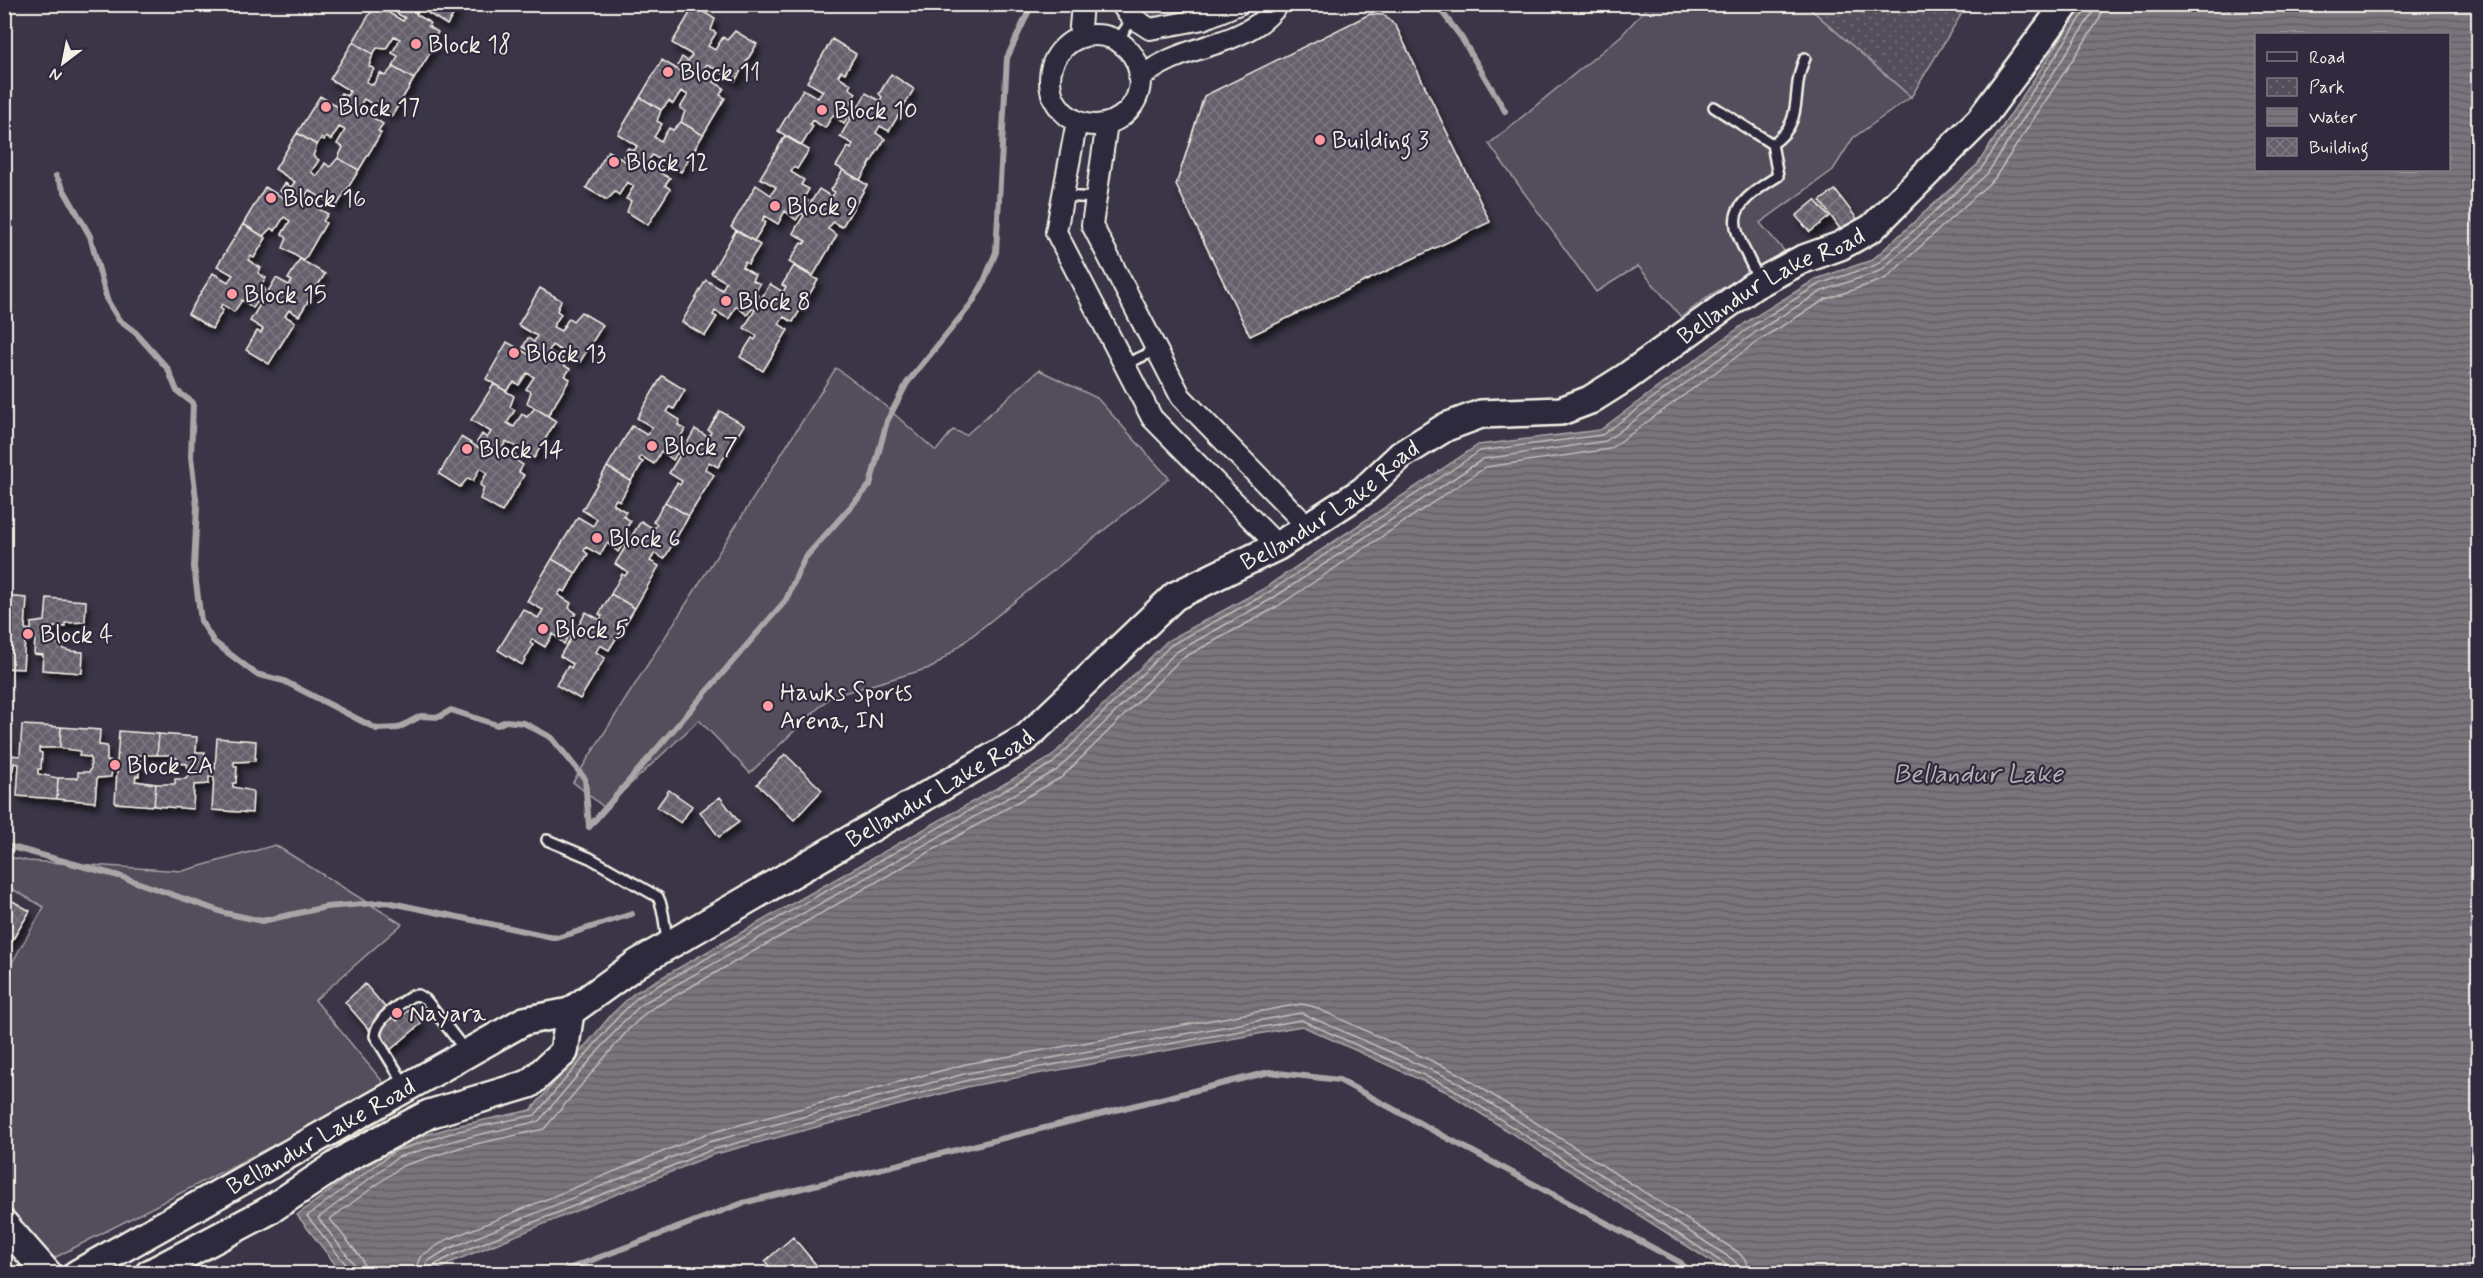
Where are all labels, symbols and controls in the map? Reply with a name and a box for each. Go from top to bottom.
place label: Block 18 [428,30,511,61]
north arrow [33,33,93,93]
legend [2255,33,2450,171]
marker: Block 18 [409,37,423,51]
text: Road [2309,46,2345,70]
place label: Block 11 [680,58,760,89]
text: N [46,63,66,86]
marker: Block 11 [661,65,675,79]
text: Park [2309,76,2345,100]
place label: Block 17 [338,93,420,124]
place label: Block 10 [834,96,918,127]
marker: Block 17 [319,100,333,114]
marker: Block 10 [815,103,829,117]
text: Water [2309,106,2358,130]
place label: Building 3 [1332,126,1429,160]
marker: Building 3 [1313,133,1327,147]
text: Building [2309,136,2369,162]
place label: Block 12 [626,148,709,179]
marker: Block 12 [607,155,621,169]
place label: Block 16 [283,184,366,215]
marker: Block 16 [264,191,278,205]
place label: Block 9 [787,192,858,223]
marker: Block 9 [768,199,782,213]
street label: Bellandur Lake Road [1672,221,1871,352]
place label: Block 15 [244,280,327,311]
marker: Block 15 [225,287,239,301]
place label: Block 8 [738,287,811,318]
marker: Block 8 [719,294,733,308]
place label: Block 13 [526,339,606,370]
marker: Block 13 [507,346,521,360]
place label: Block 7 [664,432,738,463]
street label: Bellandur Lake Road [1236,433,1426,579]
place label: Block 14 [479,435,564,466]
marker: Block 7 [645,439,659,453]
marker: Block 14 [460,442,474,456]
place label: Block 6 [609,524,681,555]
marker: Block 6 [590,531,604,545]
place label: Block 5 [555,615,629,646]
place label: Block 4 [40,620,113,651]
marker: Block 5 [536,622,550,636]
marker: Block 4 [21,627,35,641]
place label: Hawks Sports Arena, IN [780,678,913,737]
marker: Hawks Sports Arena, IN [761,699,775,713]
street label: Bellandur Lake Road [841,724,1042,856]
place label: Block 2A [127,751,214,782]
marker: Block 2A [108,758,122,772]
water label: Bellandur Lake [1893,758,2064,792]
place label: Nayara [409,999,487,1030]
marker: Nayara [390,1006,404,1020]
street label: Bellandur Lake Road [221,1072,421,1203]

